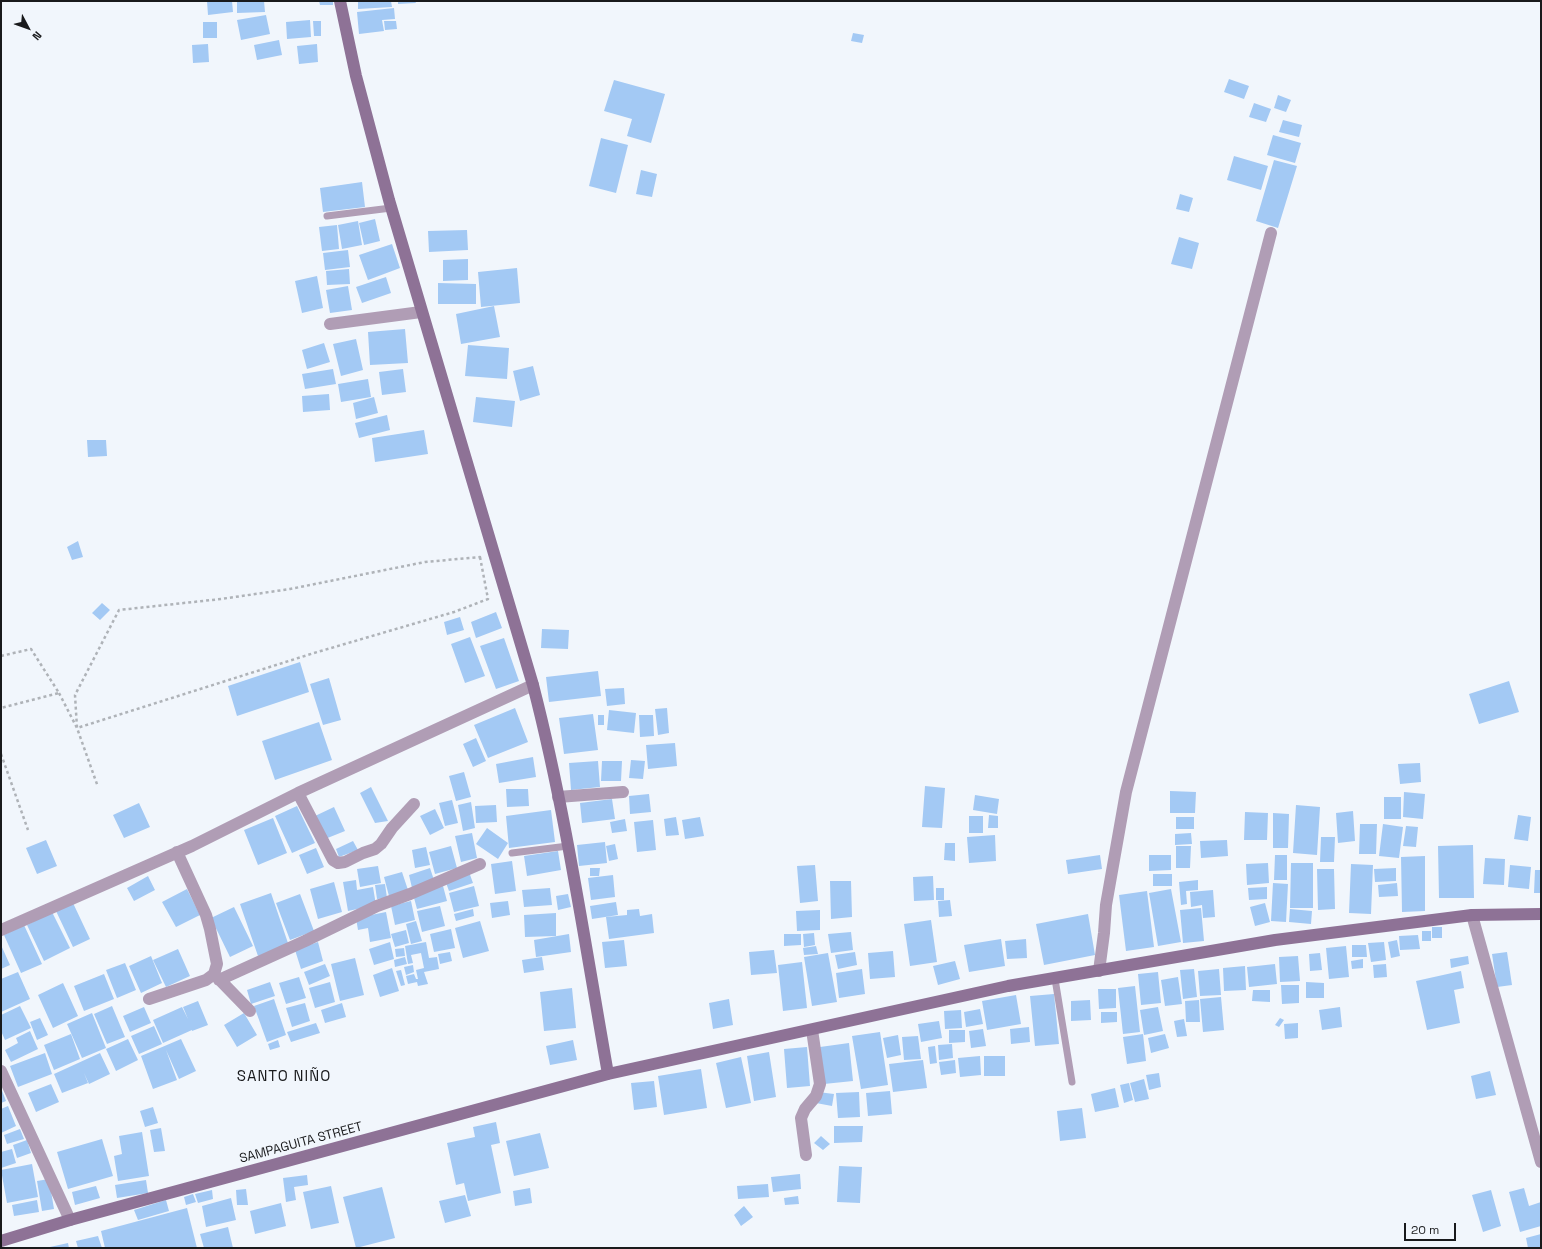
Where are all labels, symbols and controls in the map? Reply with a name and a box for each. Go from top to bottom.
north arrow [8,8,48,48]
text: N [29,28,45,43]
district label: SANTO NIÑO [237,1068,331,1086]
street label: SAMPAGUITA STREET [238,1119,364,1167]
scale bar [1406,1215,1458,1241]
text: 20 m [1411,1222,1439,1238]

